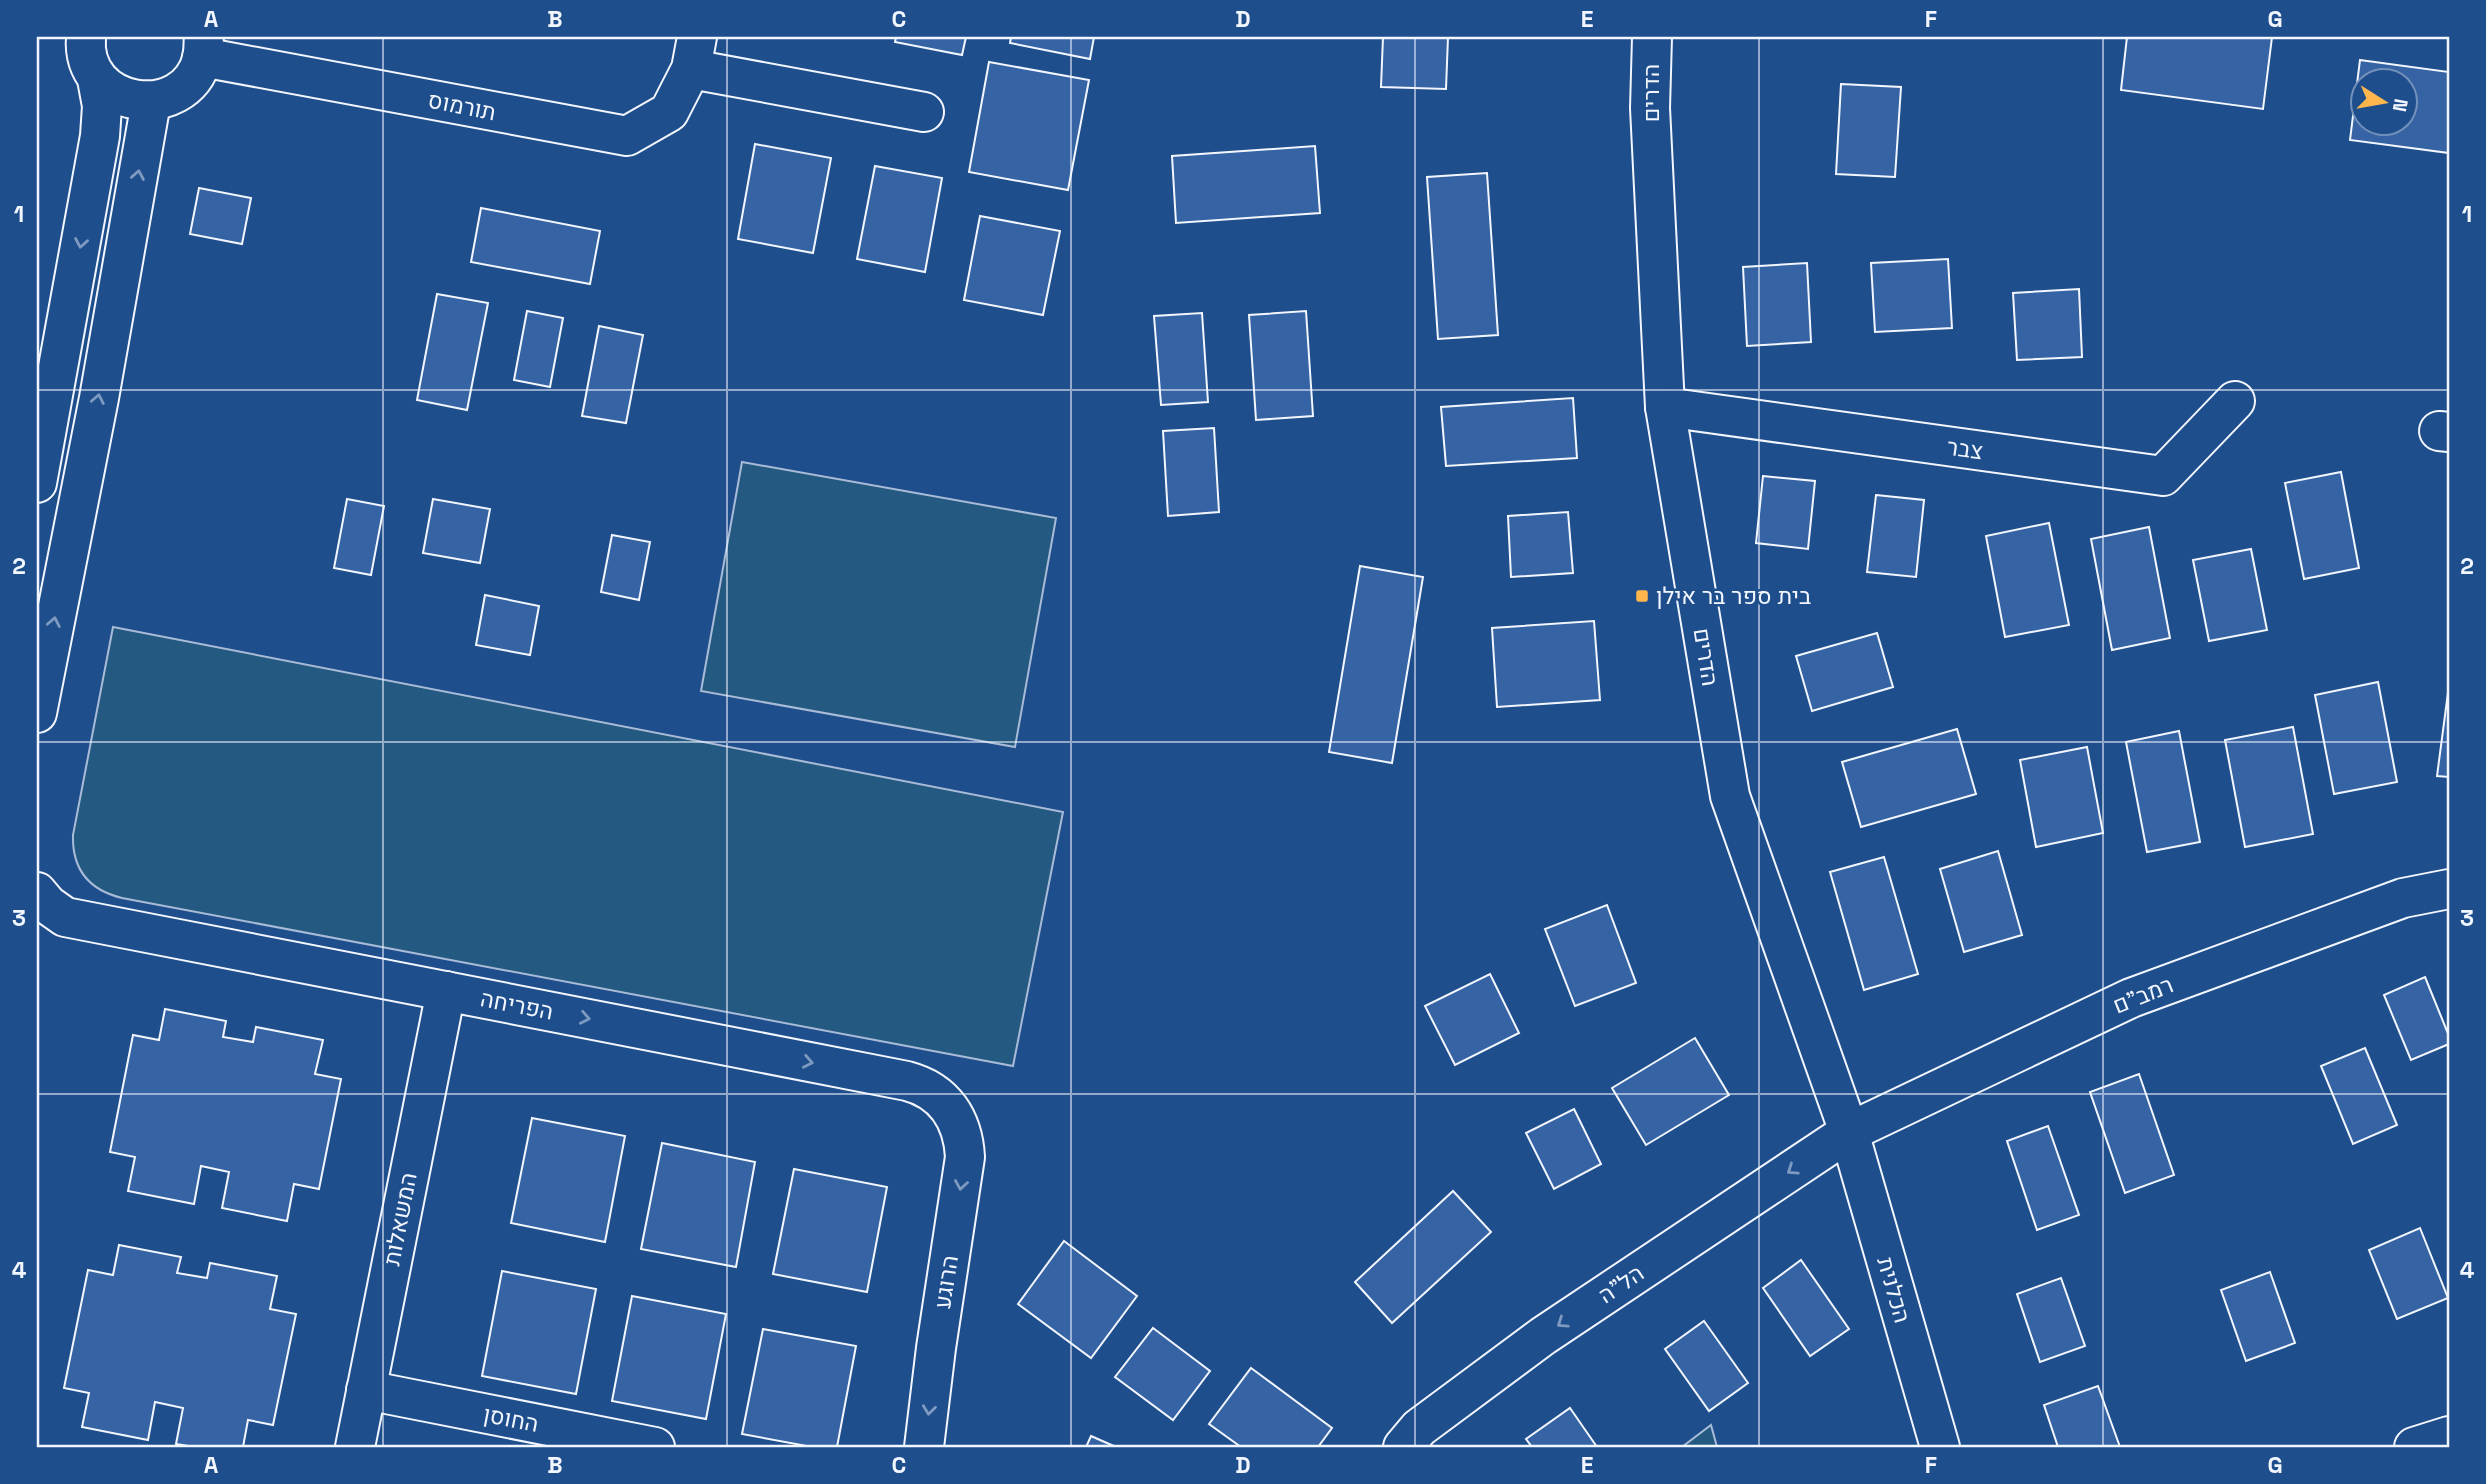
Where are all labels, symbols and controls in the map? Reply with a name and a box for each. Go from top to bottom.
text: A [204,4,219,34]
text: B [547,4,563,34]
text: C [892,4,906,34]
text: D [1235,4,1251,34]
text: E [1581,4,1593,34]
text: F [1925,4,1937,34]
text: G [2267,4,2283,34]
street label: הדרים [1636,64,1666,122]
north arrow [2350,66,2420,136]
street label: תורמוס [426,85,498,127]
text: N [2387,97,2414,114]
one-way arrow [130,169,145,181]
text: 1 [14,199,24,229]
text: 1 [2462,199,2472,229]
one-way arrow [74,237,89,249]
one-way arrow [90,393,105,405]
street label: צבר [1945,432,1985,466]
text: 2 [12,551,26,581]
text: 2 [2460,551,2474,581]
place label: בית ספר בר אילן [1656,581,1811,611]
marker: בית ספר בר אילן [1634,588,1650,604]
one-way arrow [46,616,61,628]
street label: הדרים [1687,626,1725,688]
text: 3 [12,903,26,933]
text: 3 [2460,903,2474,933]
street label: רמב"ם [2108,969,2178,1021]
street label: הפריחה [478,983,556,1027]
one-way arrow [579,1010,591,1025]
one-way arrow [802,1053,814,1068]
one-way arrow [1787,1162,1800,1174]
street label: המשאלות [376,1170,424,1268]
one-way arrow [954,1179,969,1190]
street label: הרוגע [927,1253,965,1311]
street label: הכלנית [1870,1253,1918,1327]
text: 4 [12,1255,27,1285]
text: 4 [2460,1255,2475,1285]
street label: הל"ה [1592,1258,1650,1310]
one-way arrow [1557,1315,1570,1327]
street label: החוסן [481,1399,541,1439]
one-way arrow [921,1404,936,1415]
text: A [204,1450,219,1480]
text: B [547,1450,563,1480]
text: C [892,1450,906,1480]
text: D [1235,1450,1251,1480]
text: E [1581,1450,1593,1480]
text: F [1925,1450,1937,1480]
text: G [2267,1450,2283,1480]

